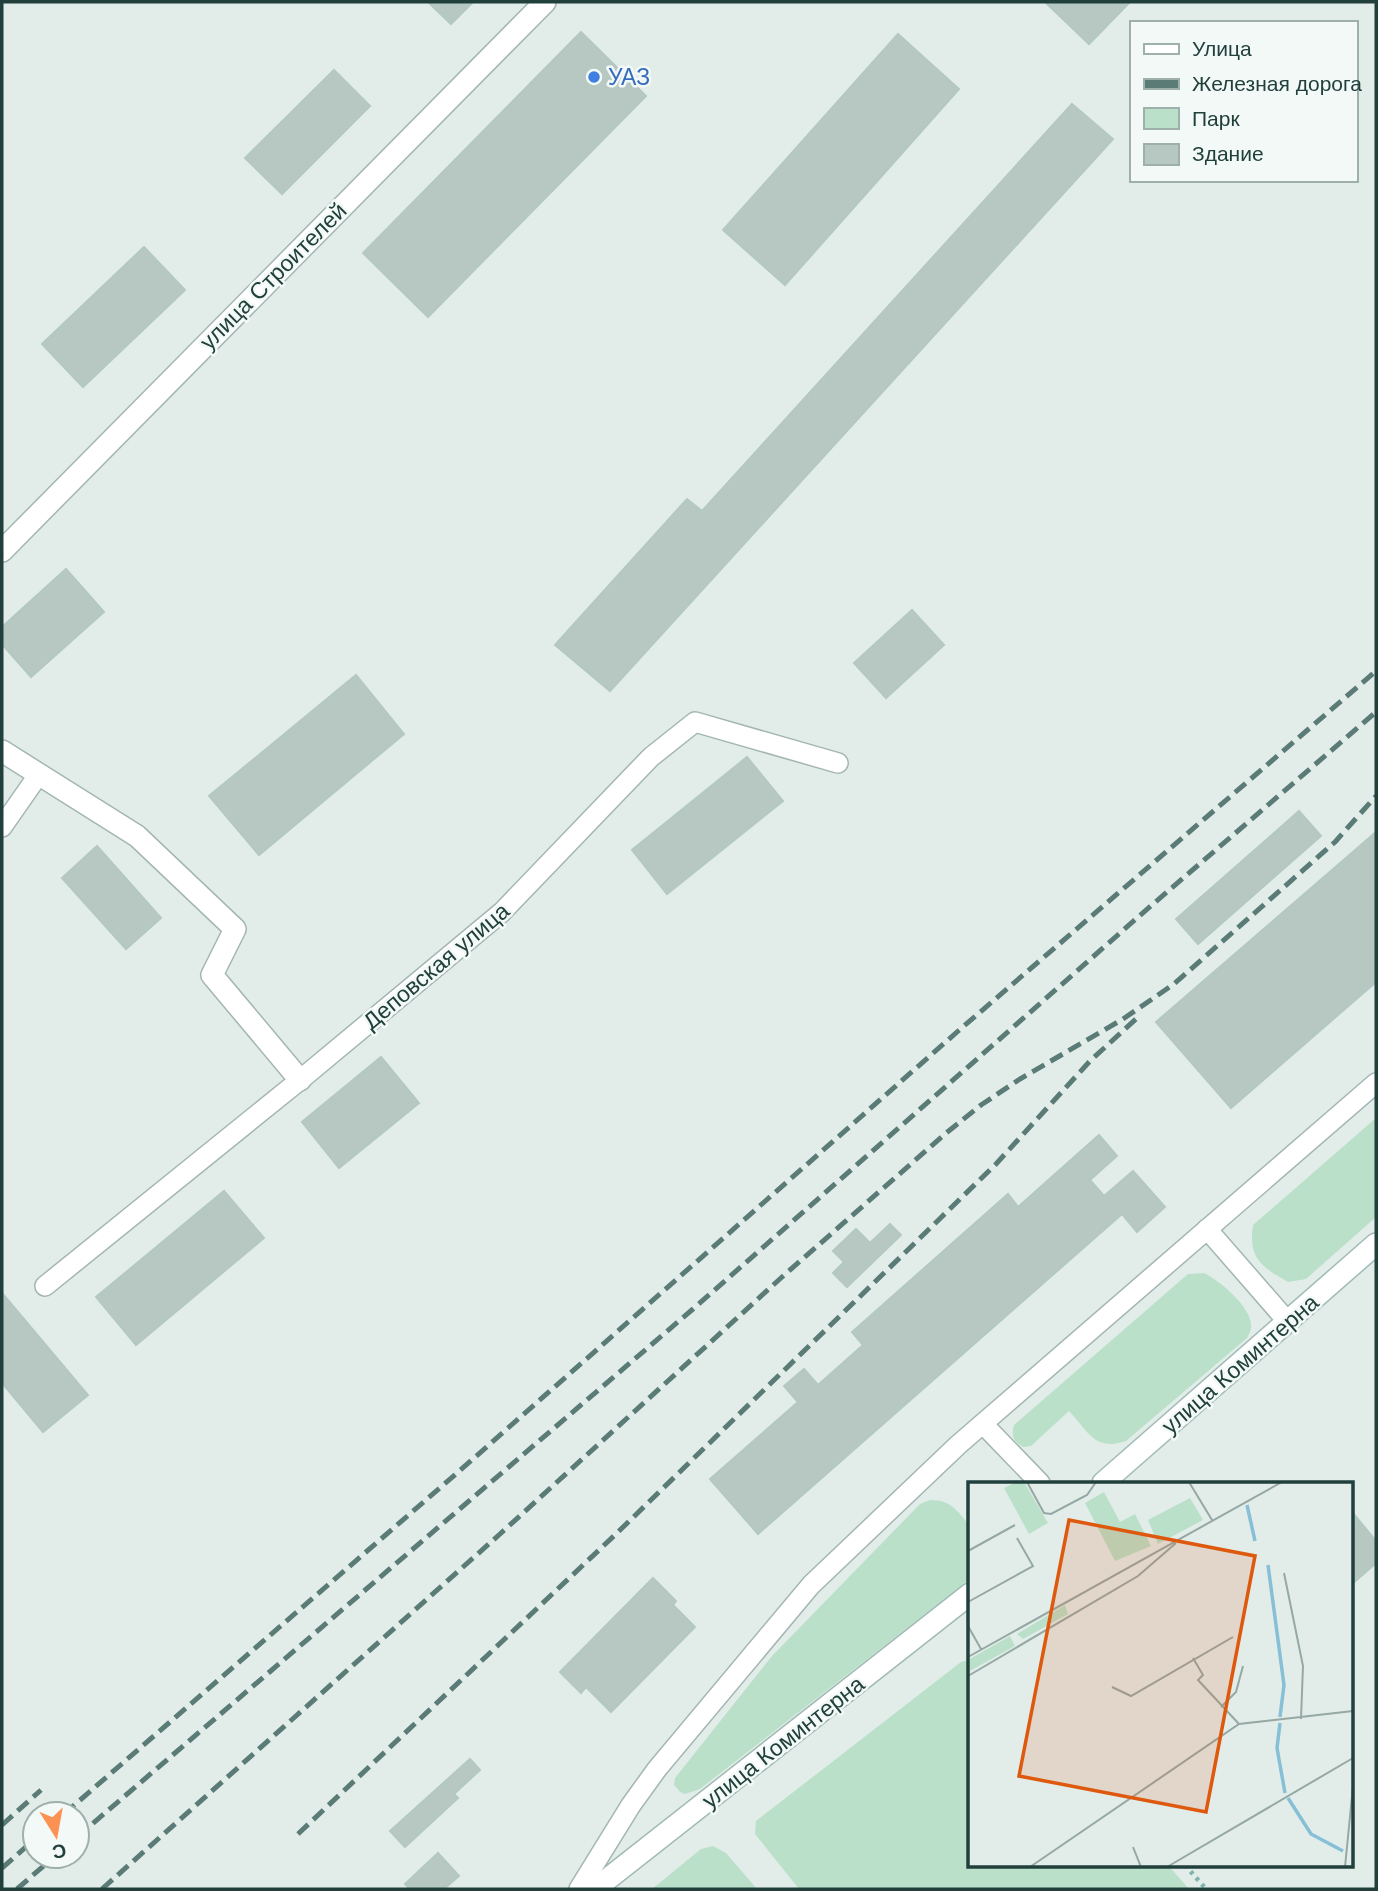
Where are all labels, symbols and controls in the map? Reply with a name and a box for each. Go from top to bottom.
legend [1130,21,1357,182]
text: Улица [1192,37,1252,60]
place label: УАЗ [608,64,650,90]
marker: УАЗ [586,69,602,85]
text: Железная дорога [1192,72,1362,95]
text: Парк [1192,107,1240,130]
text: Здание [1192,142,1264,165]
street label: улица Строителей [194,197,352,355]
street label: Деповская улица [358,897,514,1035]
street label: улица Коминтерна [1157,1289,1324,1439]
inset map [968,1482,1354,1867]
street label: улица Коминтерна [697,1671,869,1813]
north arrow [21,1800,91,1870]
text: С [50,1840,68,1863]

